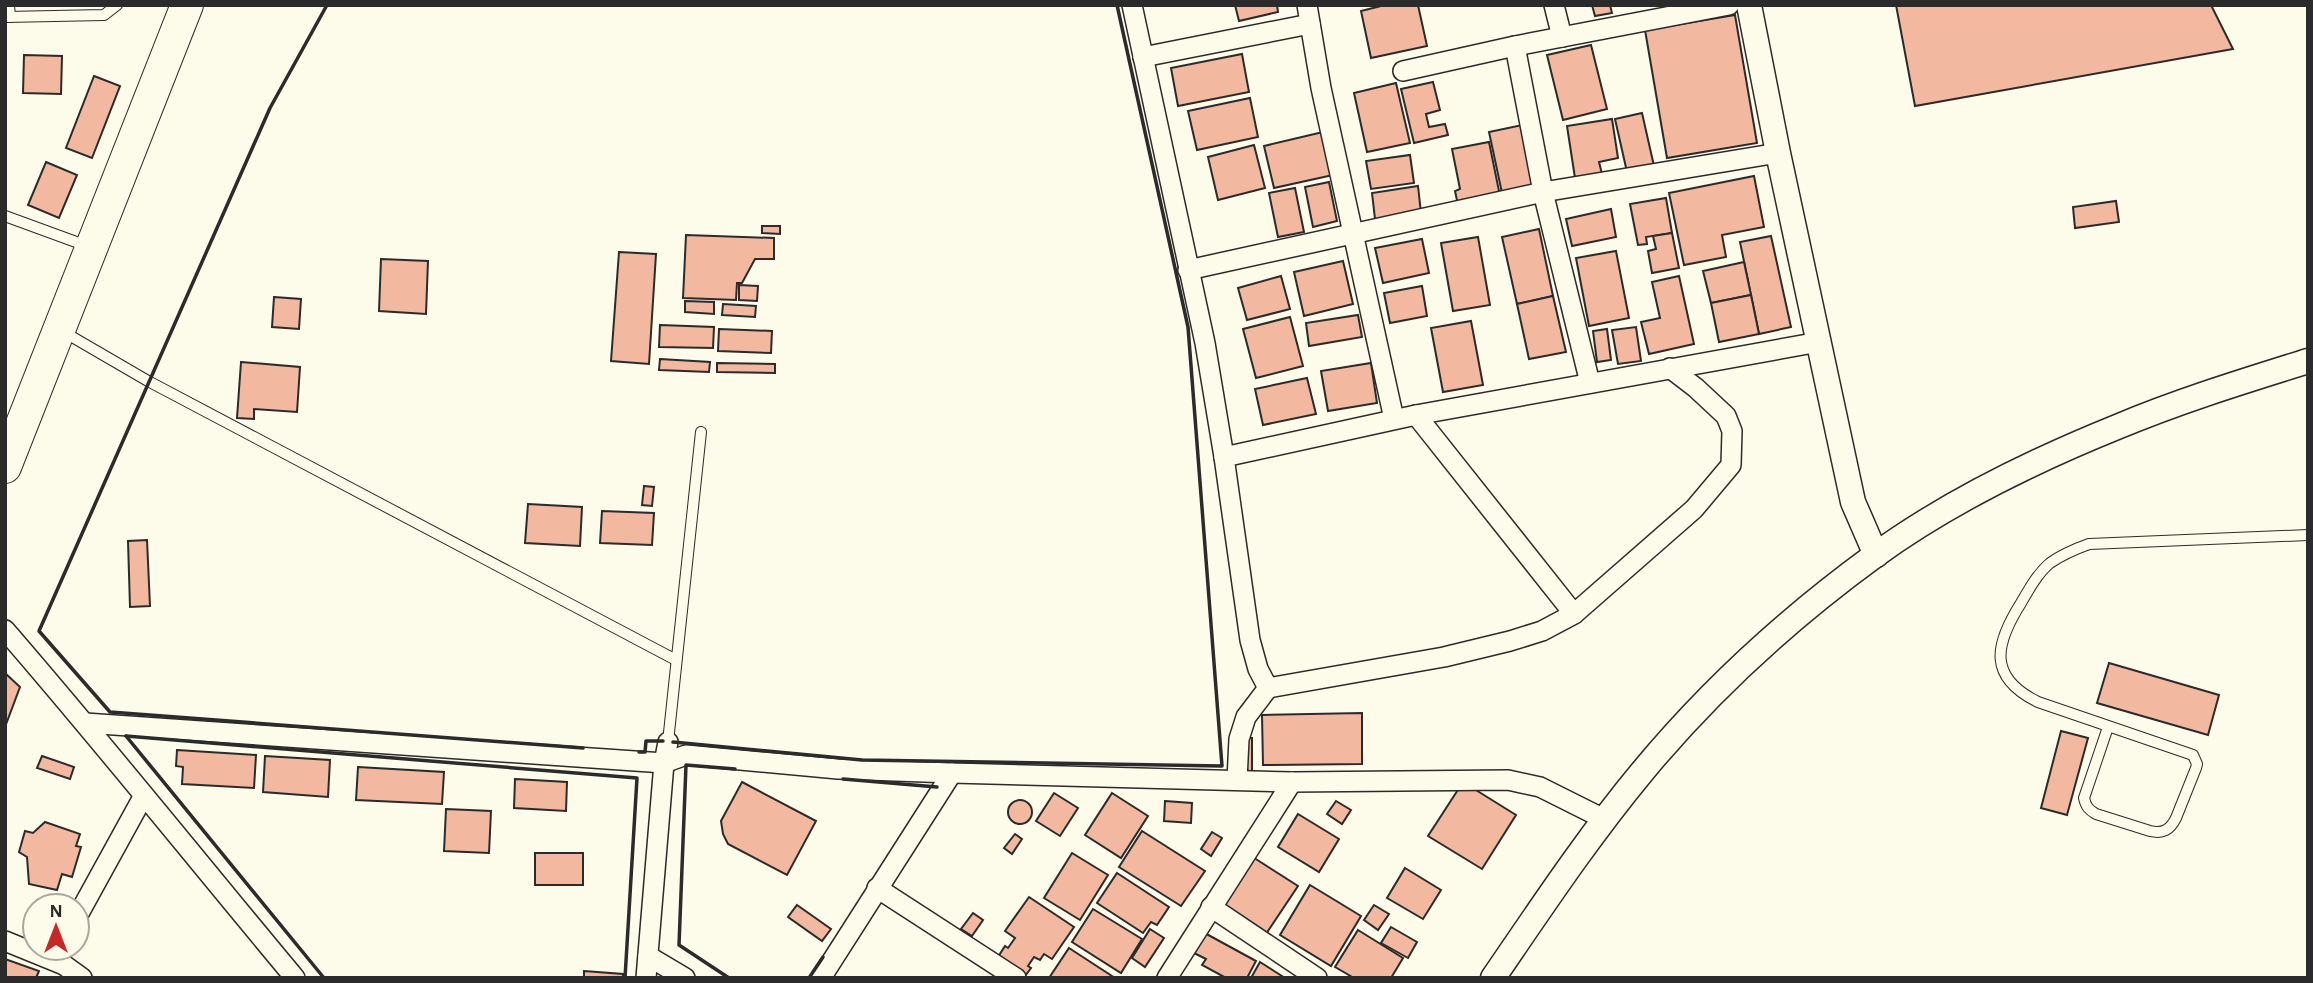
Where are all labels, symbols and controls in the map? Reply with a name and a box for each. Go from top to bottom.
north arrow [21,892,91,962]
text: N [49,902,63,921]

